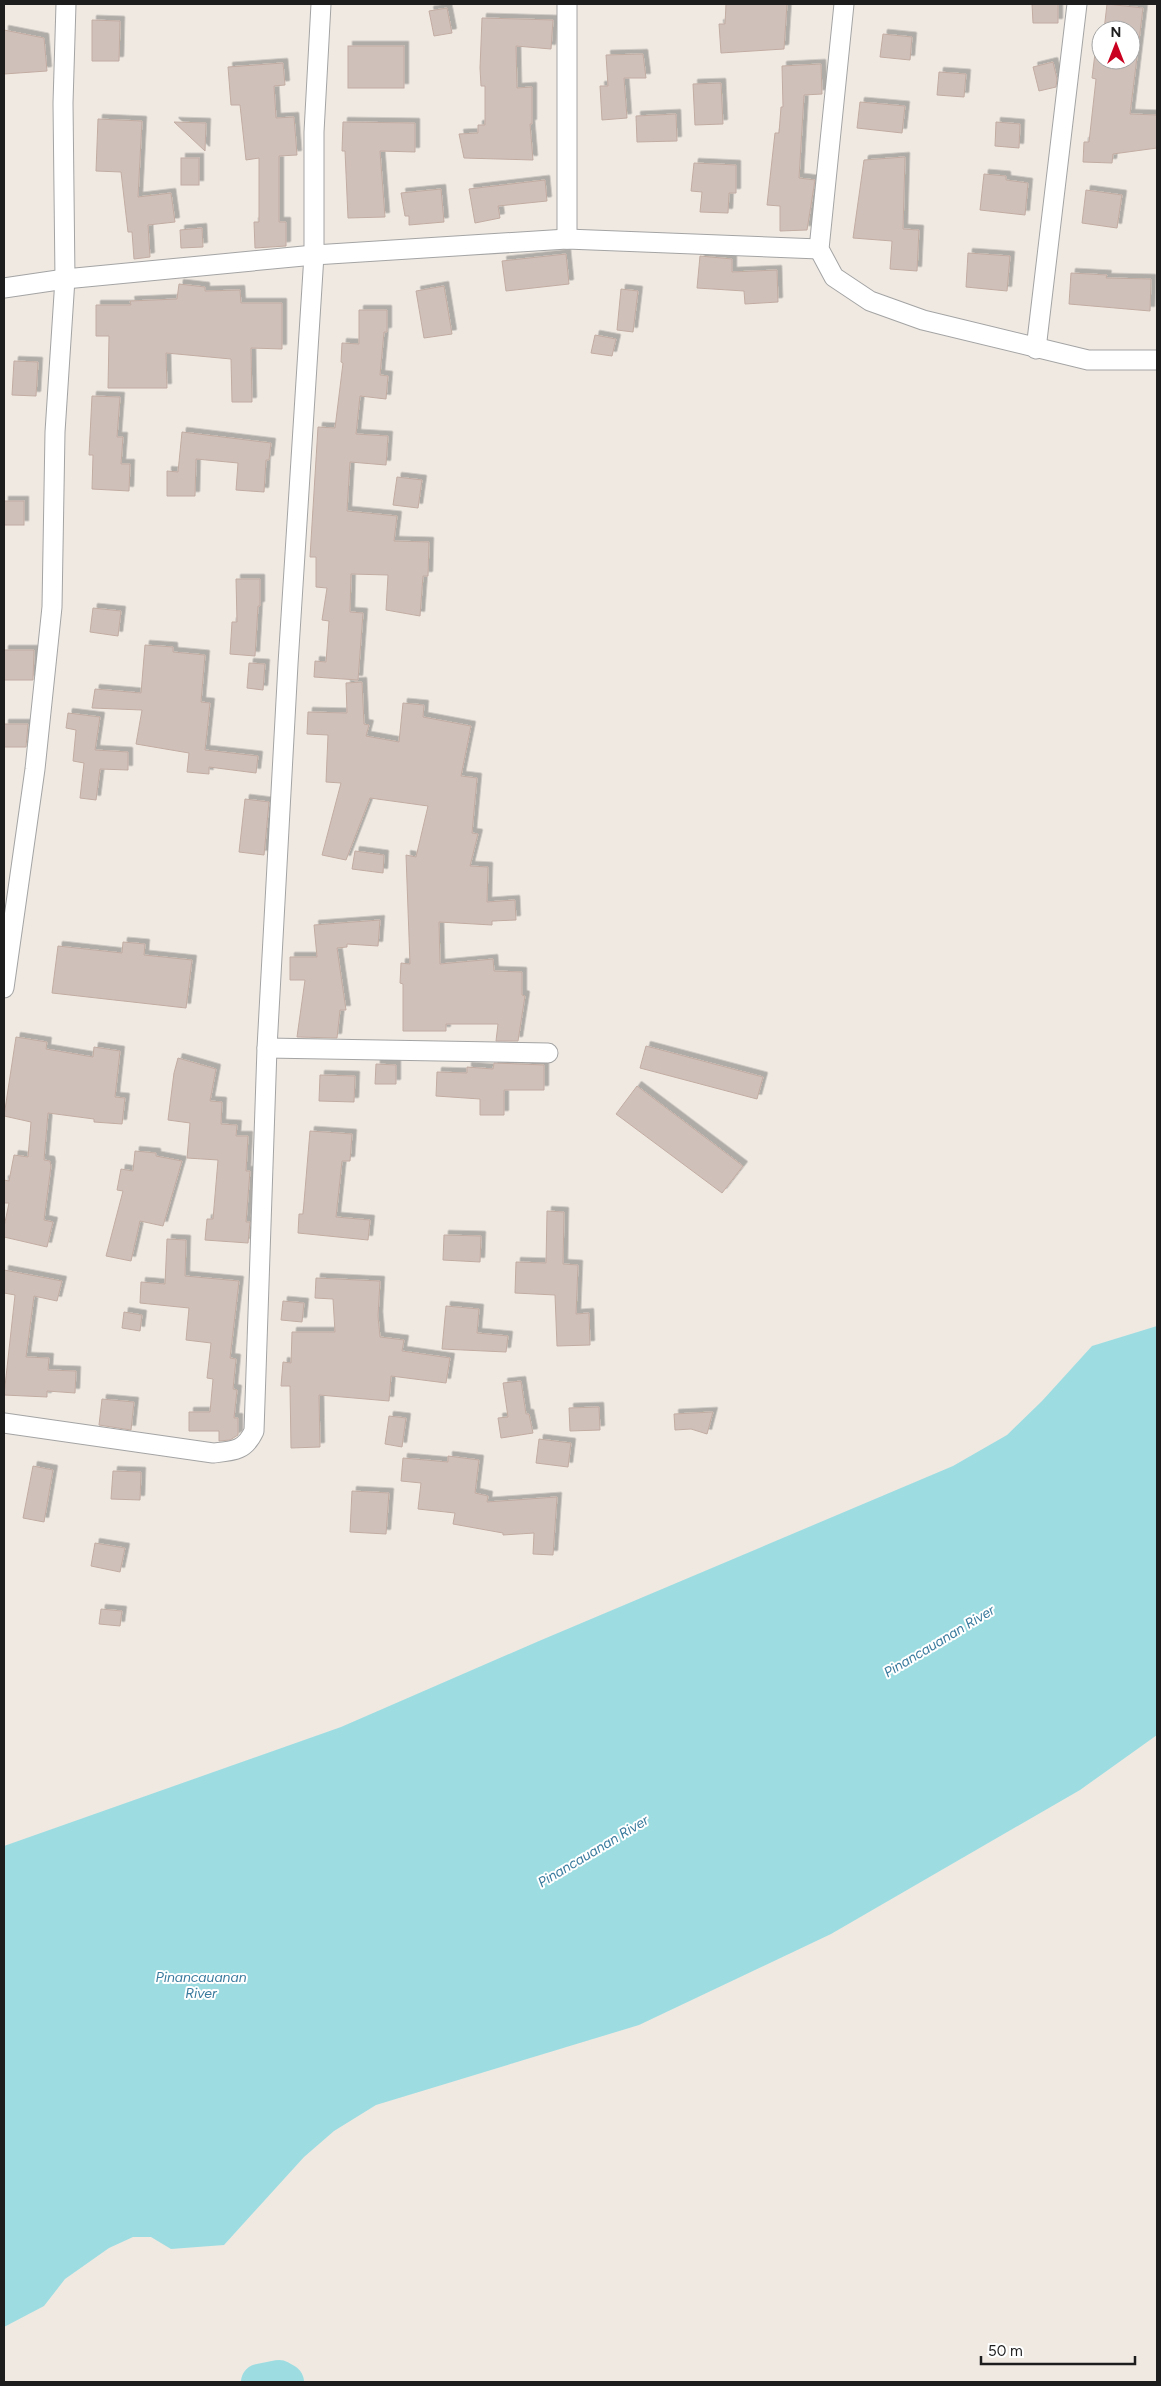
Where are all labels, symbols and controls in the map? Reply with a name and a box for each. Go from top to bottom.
north arrow [1091,20,1141,70]
text: N [1111,24,1121,41]
water label: Pinancauanan River [881,1601,999,1681]
water label: Pinancauanan River [535,1811,653,1891]
water label: Pinancauanan River [156,1969,247,2002]
scale bar [981,2334,1135,2366]
text: 50 m [988,2342,1023,2360]

